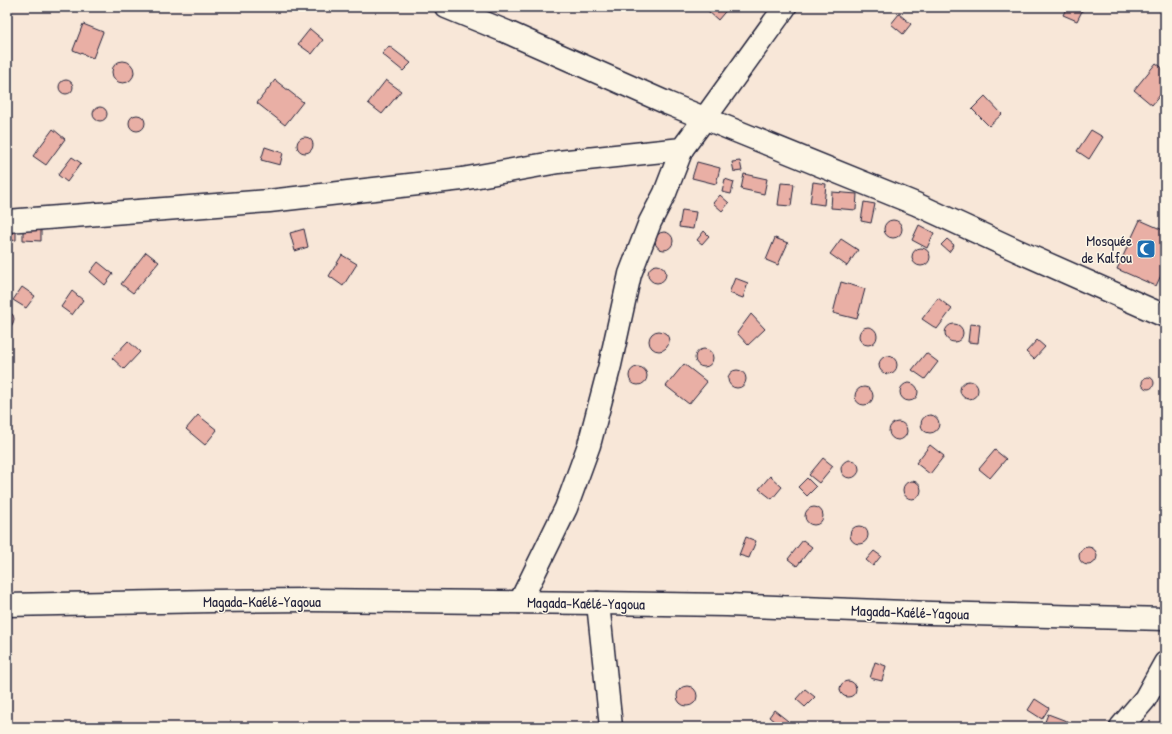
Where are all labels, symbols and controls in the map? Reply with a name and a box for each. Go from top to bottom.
place label: Mosquée de Kalfou [1082,230,1132,268]
mosque icon: Mosquée de Kalfou [1135,238,1157,260]
street label: Magada-Kaélé-Yagoua [203,591,321,612]
street label: Magada-Kaélé-Yagoua [527,591,645,615]
street label: Magada-Kaélé-Yagoua [851,599,969,625]

